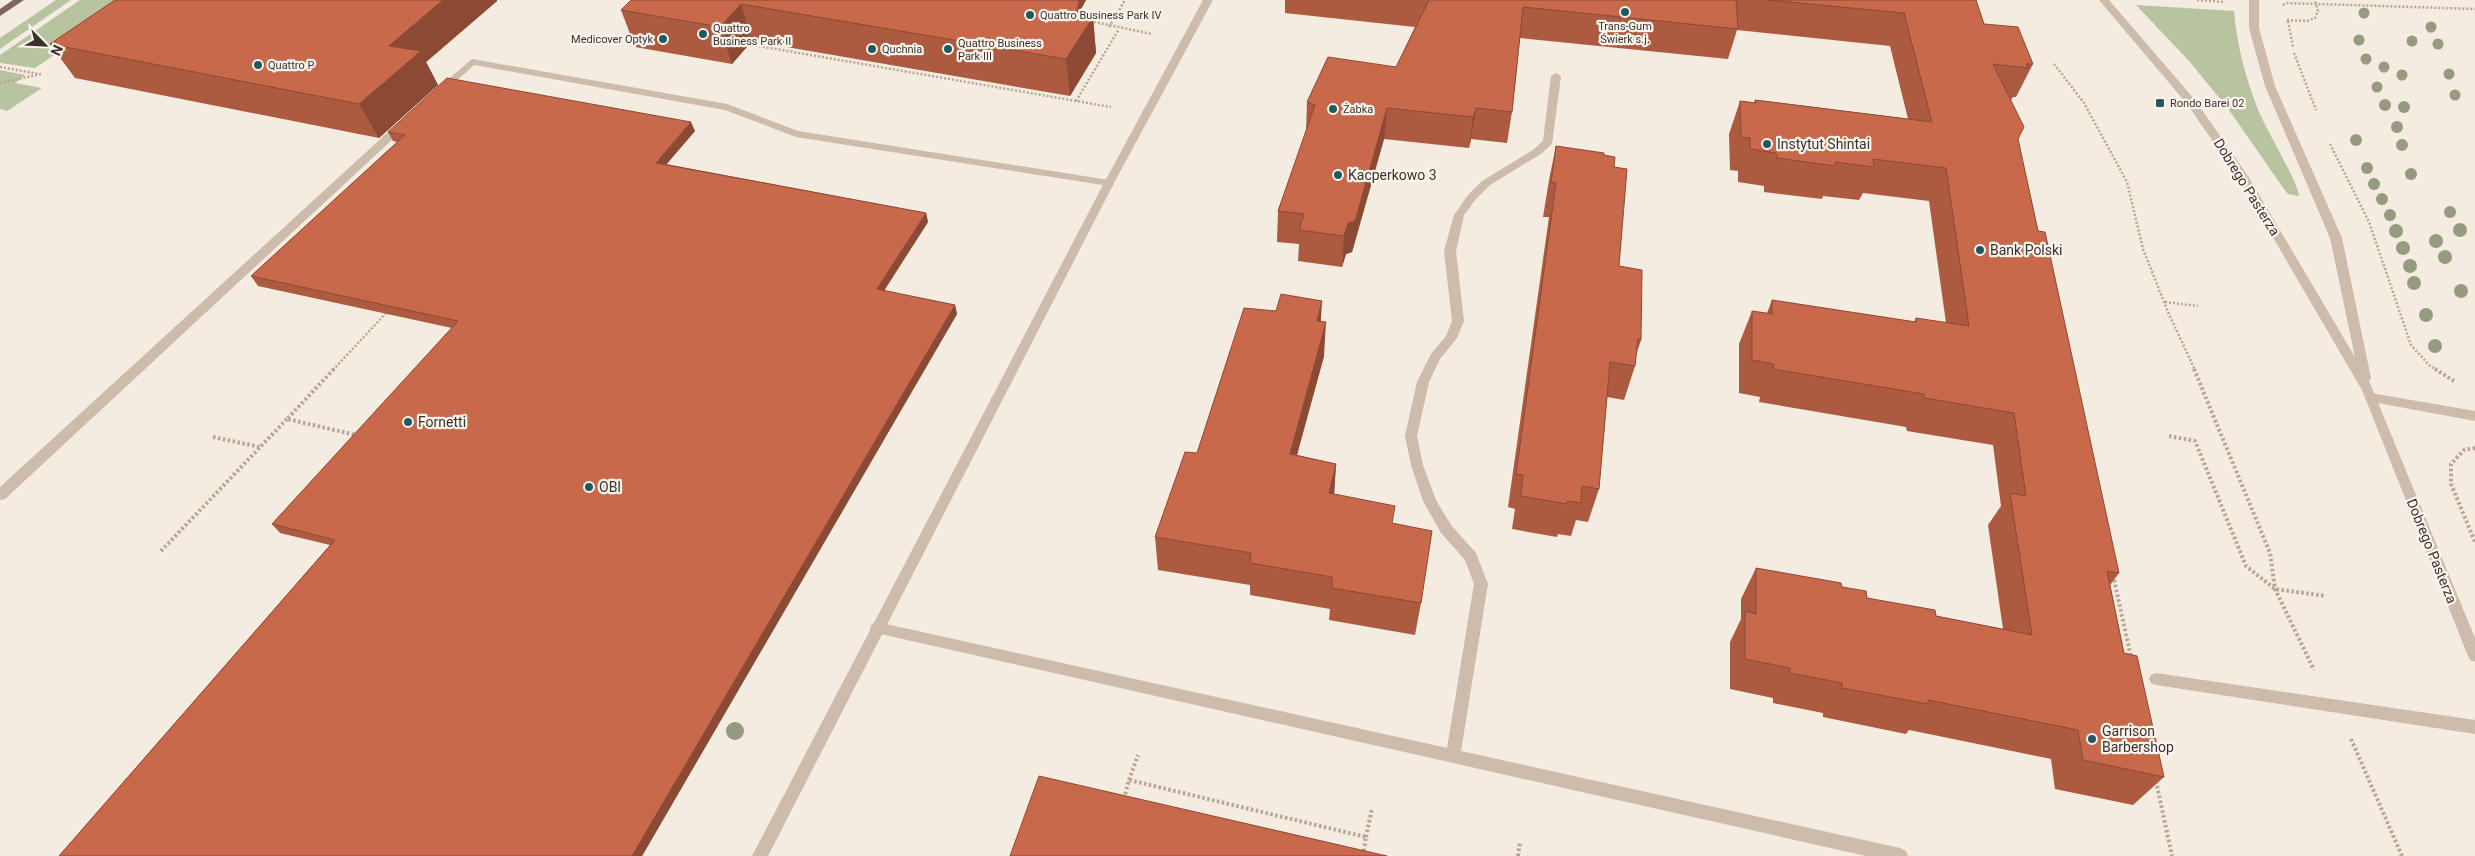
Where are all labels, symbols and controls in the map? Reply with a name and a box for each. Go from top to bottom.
marker: Trans-Gum Świerk s.j. [1619,6,1631,18]
marker: Quattro Business Park IV [1024,9,1036,21]
place label: Quattro Business Park IV [1040,9,1162,22]
north arrow [20,20,70,70]
place label: Trans-Gum Świerk s.j. [1598,20,1652,46]
place label: Quattro Business Park II [713,22,791,48]
marker: Quattro Business Park II [697,28,709,40]
place label: Medicover Optyk [571,33,653,46]
marker: Medicover Optyk [657,33,669,45]
place label: Quattro Business Park III [958,37,1042,63]
text: N [48,43,66,58]
marker: Quchnia [866,43,878,55]
place label: Quchnia [882,43,922,56]
marker: Quattro Business Park III [942,43,954,55]
marker: Quattro P [252,59,264,71]
place label: Quattro P [268,59,314,72]
marker: Rondo Barei 02 [2154,97,2166,109]
place label: Rondo Barei 02 [2170,97,2244,110]
marker: Żabka [1327,103,1339,115]
place label: Żabka [1343,103,1373,116]
place label: Instytut Shintai [1777,136,1870,152]
street label: Dobrego Pasterza [2211,136,2283,238]
marker: Instytut Shintai [1761,138,1773,150]
place label: Kacperkowo 3 [1348,167,1437,183]
marker: Kacperkowo 3 [1332,169,1344,181]
place label: Bank Polski [1990,242,2063,258]
marker: Bank Polski [1974,244,1986,256]
place label: Fornetti [418,414,466,430]
marker: Fornetti [402,416,414,428]
place label: OBI [599,479,621,495]
marker: OBI [583,481,595,493]
street label: Dobrego Pasterza [2404,496,2460,606]
place label: Garrison Barbershop [2102,723,2174,755]
marker: Garrison Barbershop [2086,733,2098,745]

